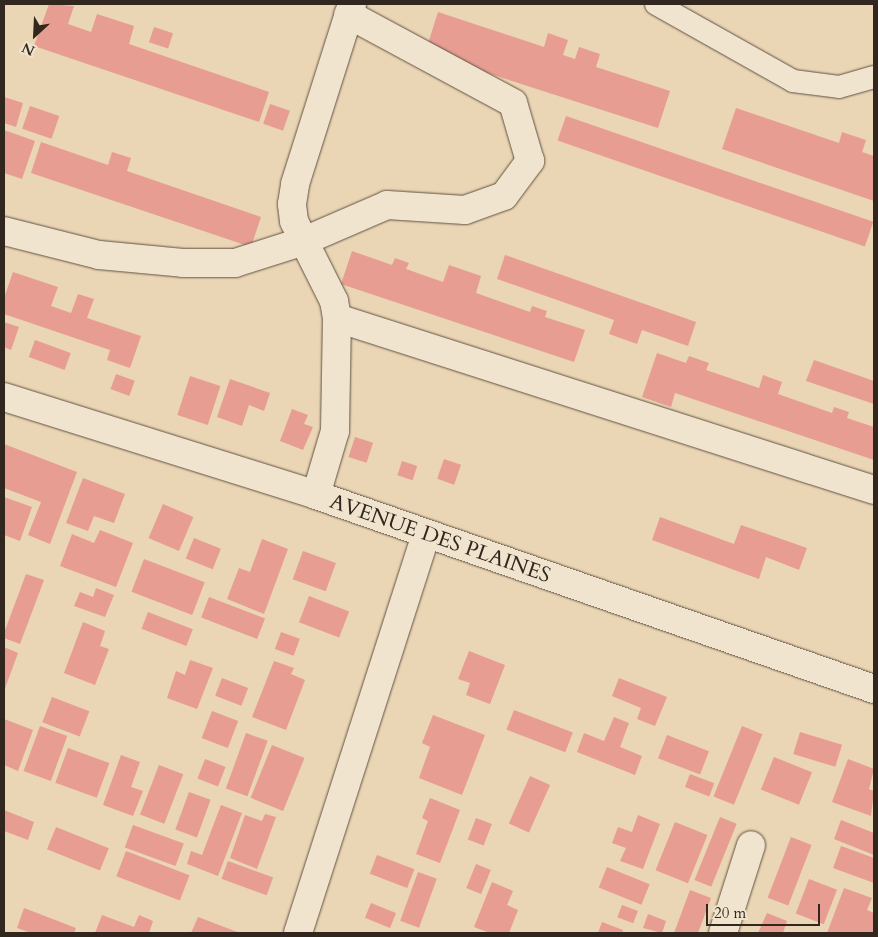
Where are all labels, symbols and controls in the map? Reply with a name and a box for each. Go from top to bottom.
north arrow [10,10,60,60]
text: N [19,38,38,60]
street label: AVENUE DES PLAINES [326,489,554,589]
scale bar [708,894,822,926]
text: 20 m [714,903,746,923]

